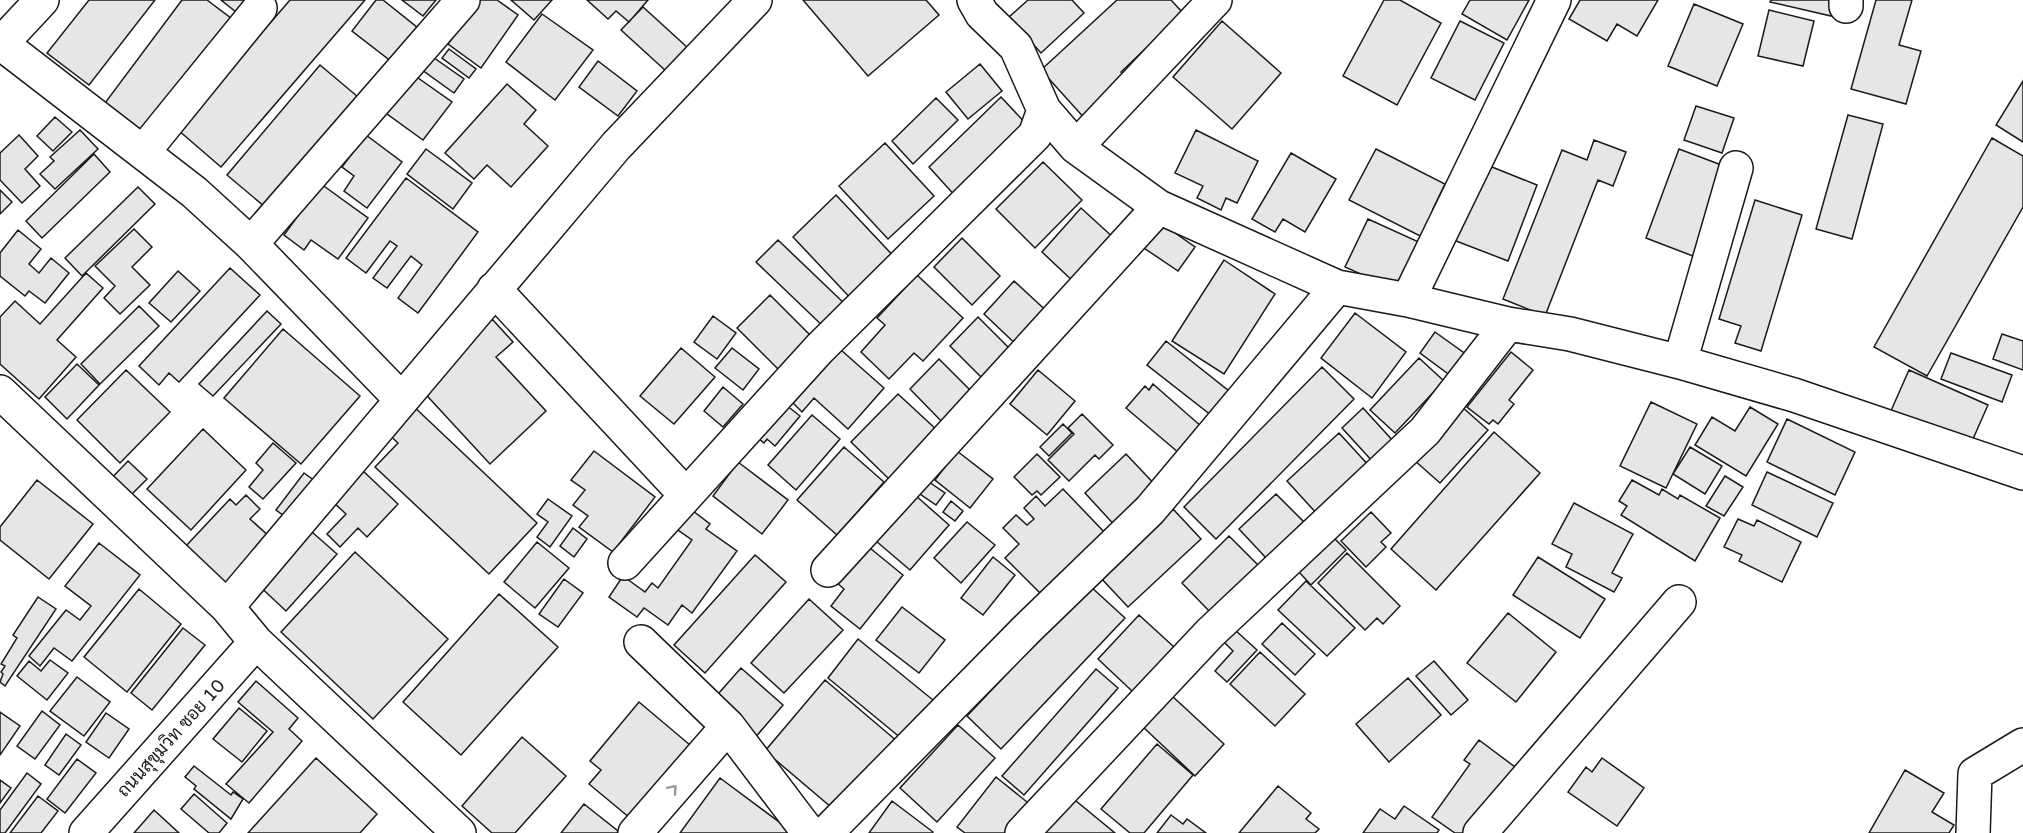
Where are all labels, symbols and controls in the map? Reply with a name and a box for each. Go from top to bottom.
street label: ถนนสุขุมวิท ซอย 10 [112,675,230,802]
one-way arrow [666,785,677,796]

